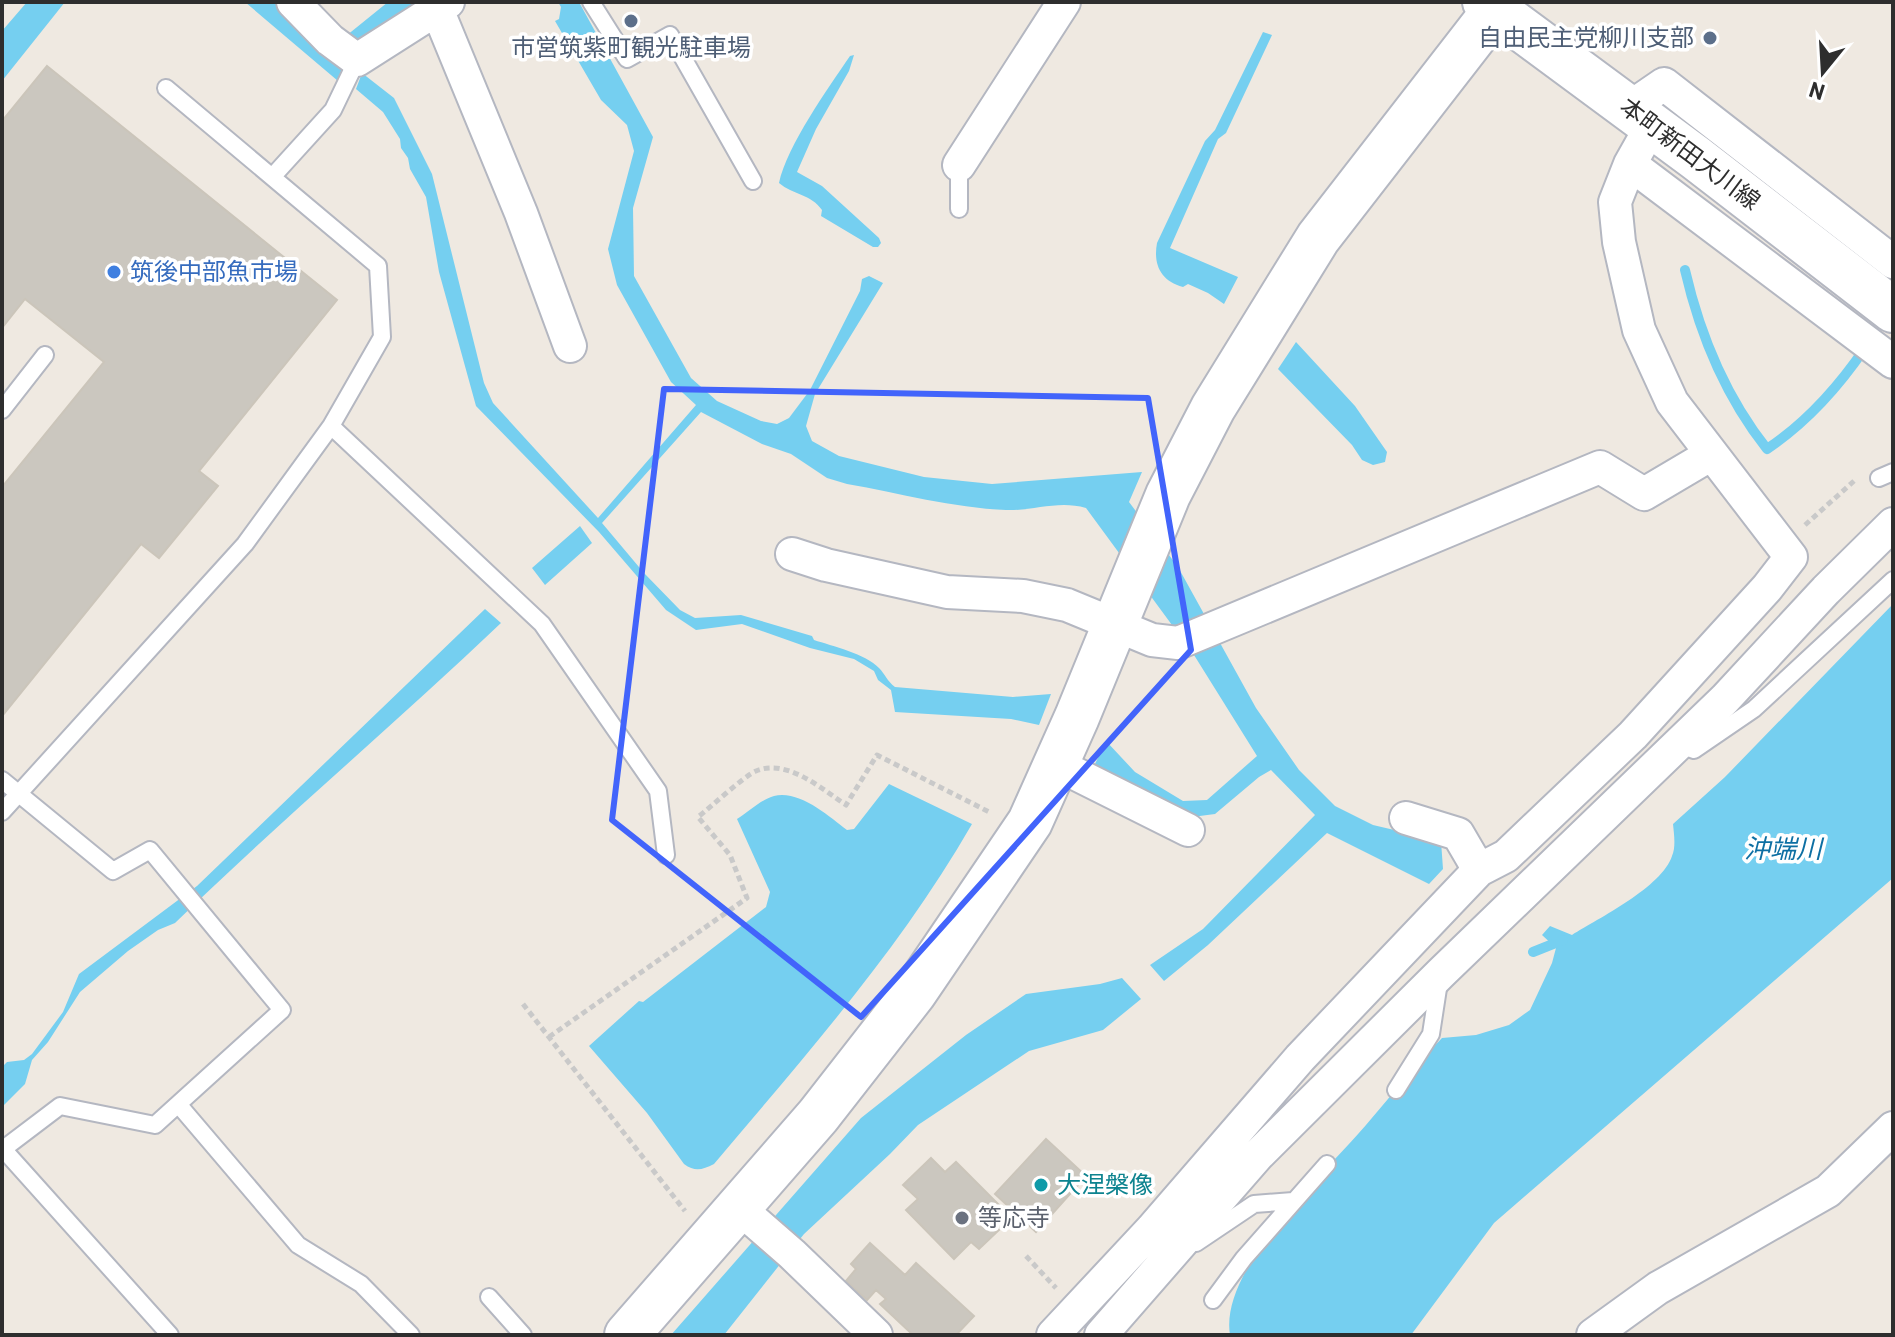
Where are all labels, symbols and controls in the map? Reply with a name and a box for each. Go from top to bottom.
marker: 市営筑紫町観光駐車場 [622,12,640,30]
place label: 自由民主党柳川支部 [1478,22,1694,51]
marker: 自由民主党柳川支部 [1701,29,1719,47]
place label: 市営筑紫町観光駐車場 [511,32,751,61]
north arrow [1783,32,1863,112]
text: N [1806,77,1827,107]
street label: 本町新田大川線 [1615,91,1767,215]
place label: 筑後中部魚市場 [130,256,298,285]
marker: 筑後中部魚市場 [105,263,123,281]
water label: 沖端川 [1744,832,1825,863]
place label: 大涅槃像 [1057,1169,1153,1198]
marker: 大涅槃像 [1032,1176,1050,1194]
place label: 等応寺 [978,1202,1050,1231]
marker: 等応寺 [953,1209,971,1227]

